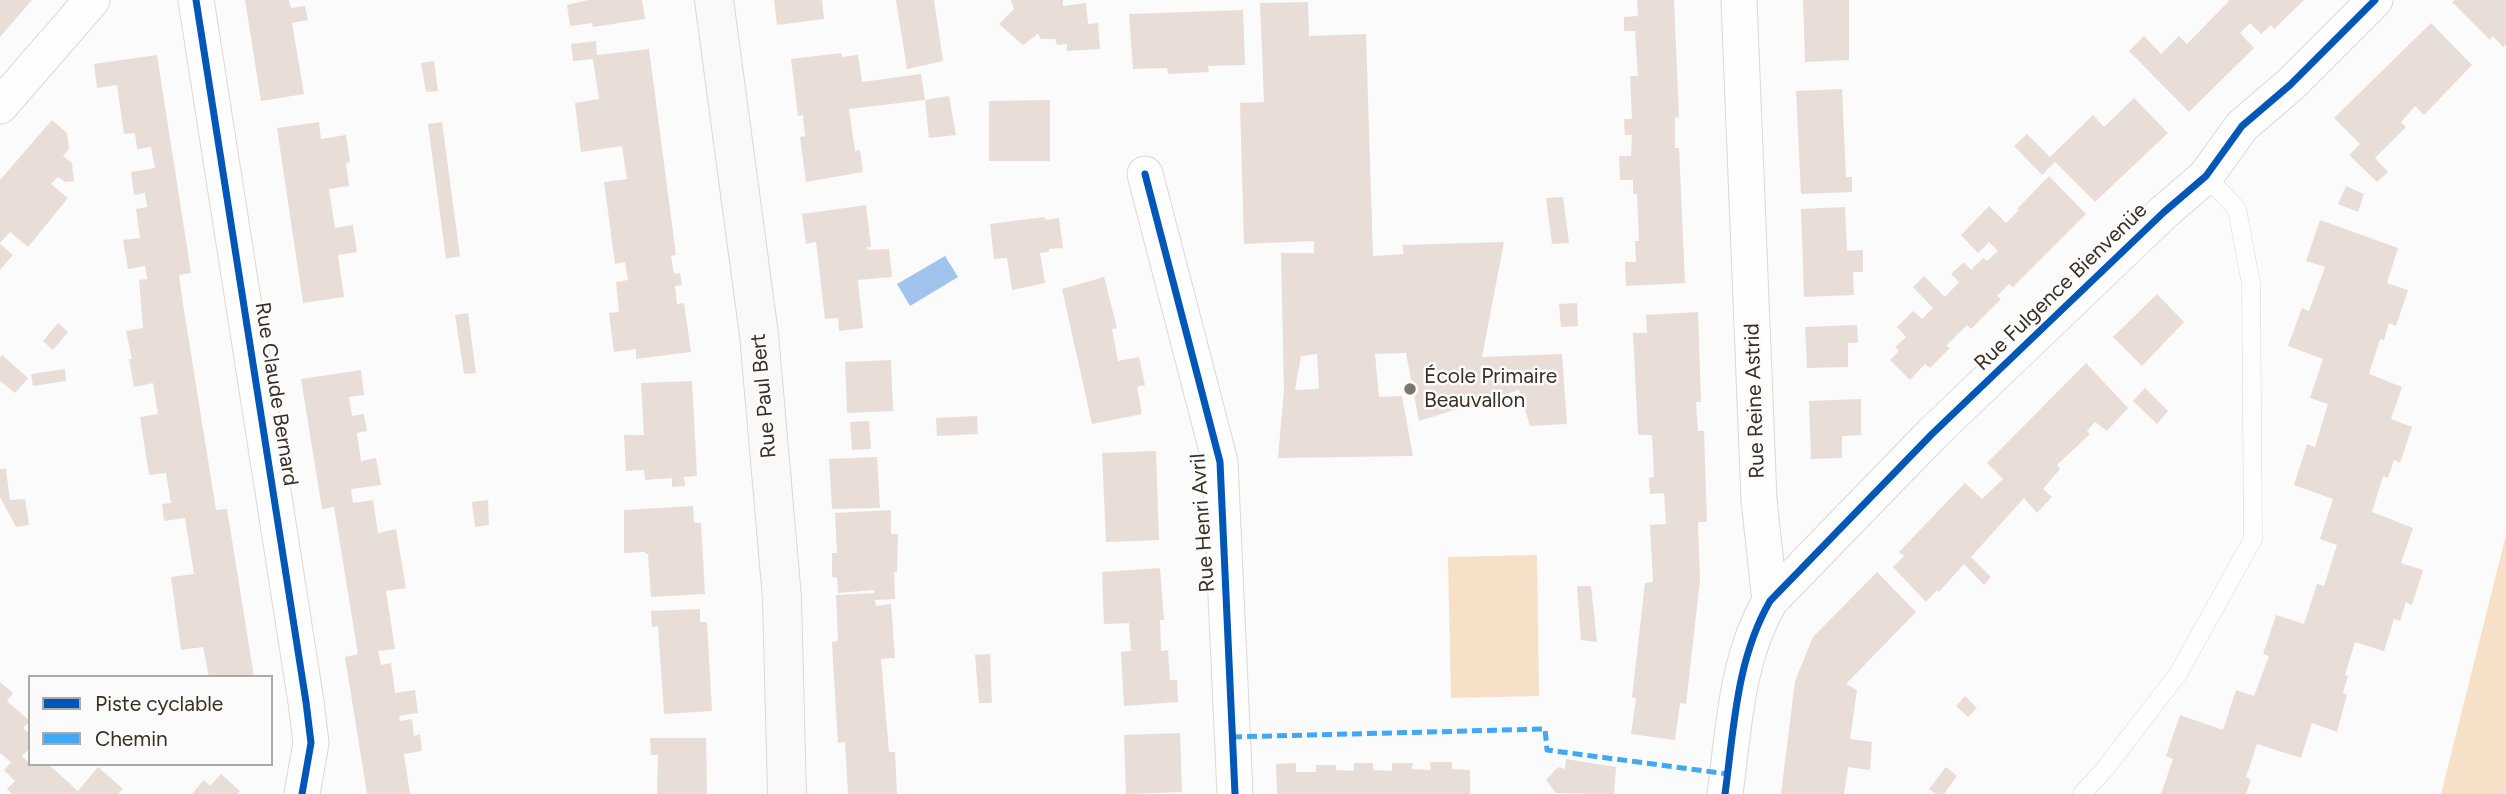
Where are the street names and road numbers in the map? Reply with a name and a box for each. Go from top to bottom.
street label: Rue Fulgence Bienvenüe [1969,198,2153,376]
street label: Rue Claude Bernard [249,300,303,488]
street label: Rue Reine Astrid [1740,323,1770,479]
street label: Rue Paul Bert [746,333,782,459]
street label: Rue Henri Avril [1186,453,1220,593]

